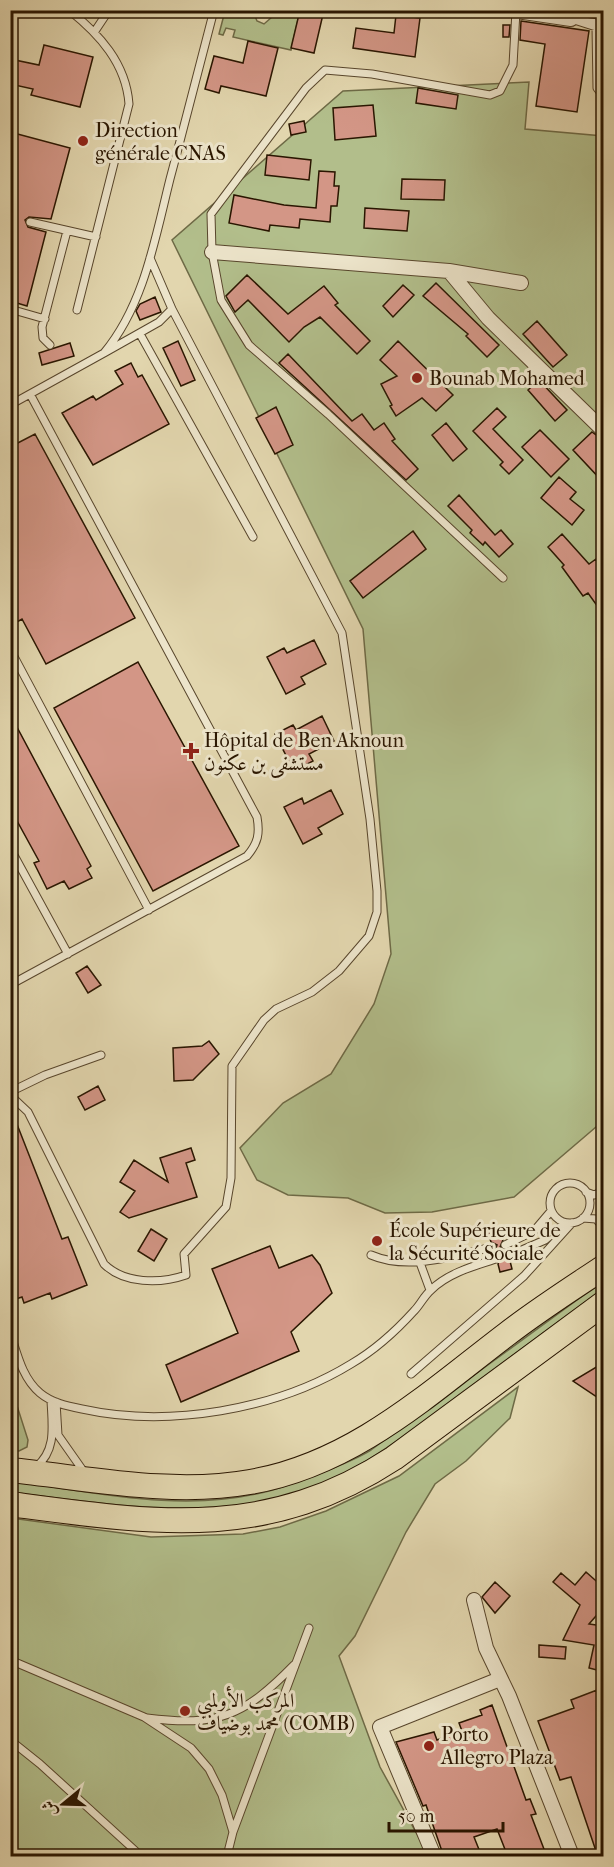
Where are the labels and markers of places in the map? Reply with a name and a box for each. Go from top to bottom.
place label: Direction générale CNAS [95,119,226,165]
marker: Direction générale CNAS [76,134,90,148]
place label: Bounab Mohamed [429,367,586,390]
marker: Bounab Mohamed [410,371,424,385]
place label: Hôpital de Ben Aknoun مستشفى بن عكنون [204,729,404,778]
marker: Hôpital de Ben Aknoun مستشفى بن عكنون [182,742,200,760]
place label: École Supérieure de la Sécurité Sociale [388,1218,561,1265]
marker: École Supérieure de la Sécurité Sociale [370,1234,384,1248]
place label: المركب الأولمبي محمد بوضياف (COMB) [197,1685,355,1736]
marker: المركب الأولمبي محمد بوضياف (COMB) [178,1704,192,1718]
place label: Porto Allegro Plaza [440,1723,554,1769]
marker: Porto Allegro Plaza [422,1739,436,1753]

